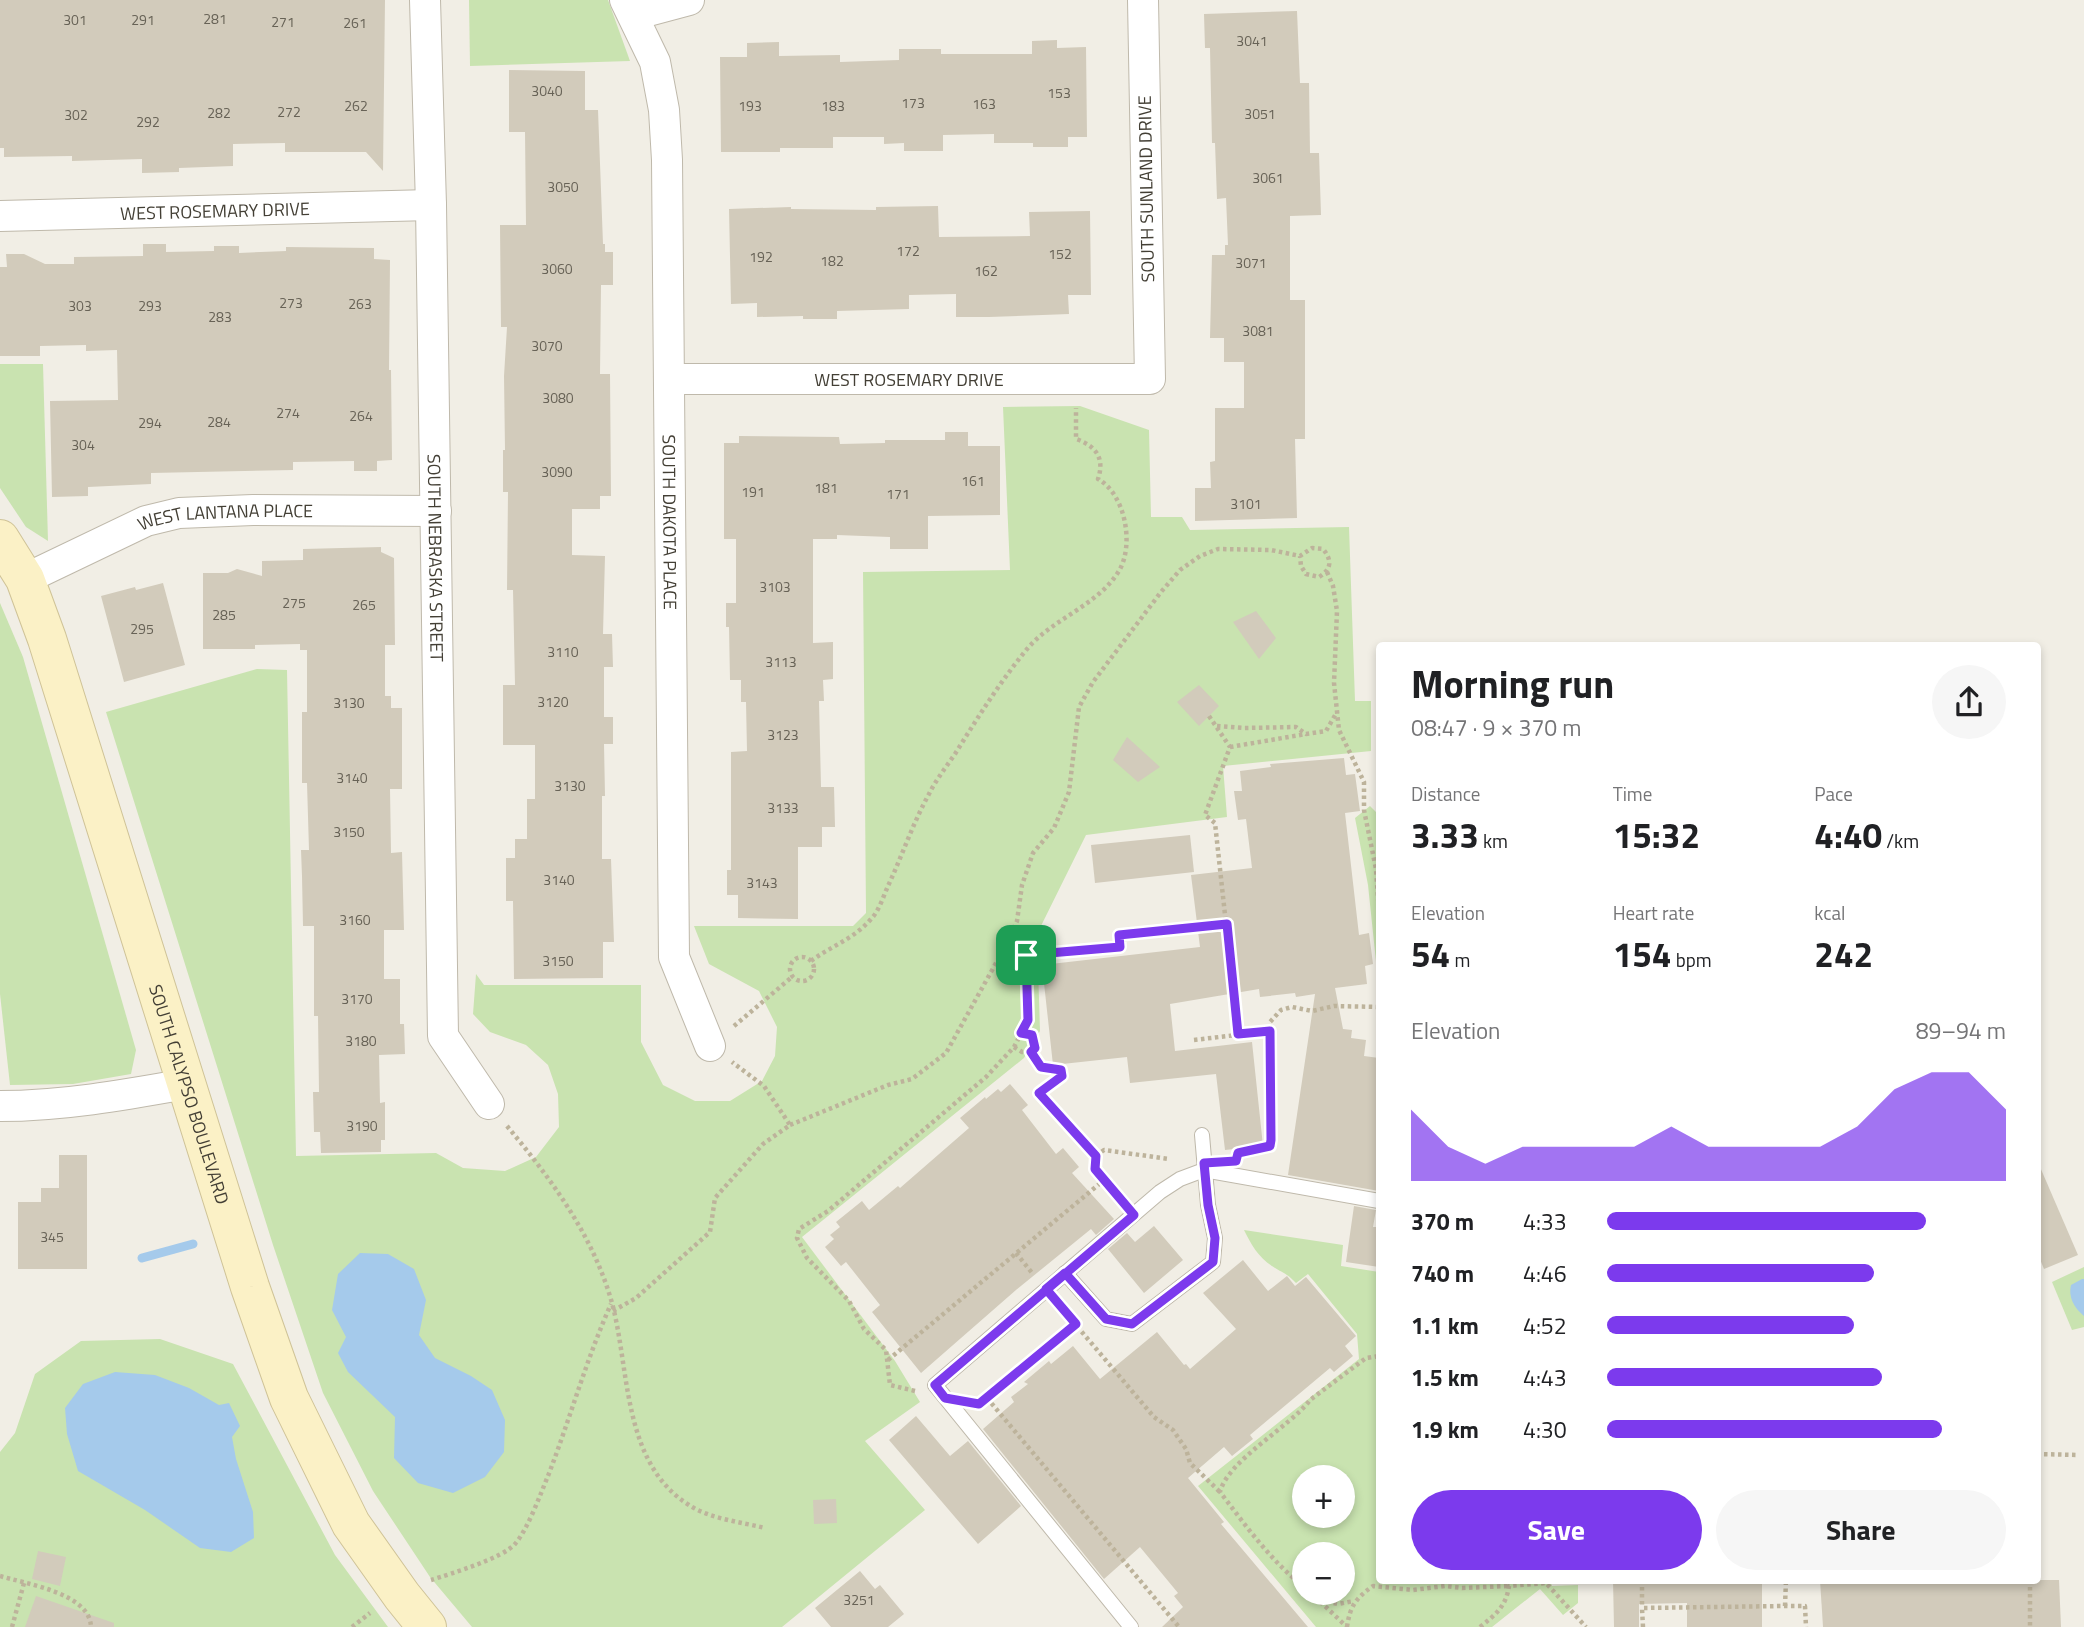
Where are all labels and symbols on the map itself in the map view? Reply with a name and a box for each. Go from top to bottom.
house number: 281 [203,8,227,29]
house number: 301 [63,9,87,30]
house number: 291 [131,9,155,30]
house number: 271 [271,11,295,32]
house number: 261 [343,12,367,33]
house number: 3041 [1236,30,1268,51]
house number: 3040 [531,80,563,101]
house number: 153 [1047,82,1071,103]
house number: 173 [901,92,925,113]
house number: 163 [972,93,996,114]
house number: 262 [344,95,368,116]
house number: 193 [738,95,762,116]
house number: 183 [821,95,845,116]
street label: SOUTH SUNLAND DRIVE [1131,95,1161,283]
house number: 272 [277,101,301,122]
house number: 282 [207,102,231,123]
house number: 3051 [1244,103,1276,124]
house number: 302 [64,104,88,125]
house number: 292 [136,111,160,132]
house number: 3061 [1252,167,1284,188]
house number: 3050 [547,176,579,197]
street label: WEST ROSEMARY DRIVE [120,195,310,226]
house number: 172 [896,240,920,261]
house number: 152 [1048,243,1072,264]
house number: 192 [749,246,773,267]
house number: 182 [820,250,844,271]
house number: 3071 [1235,252,1267,273]
house number: 3060 [541,258,573,279]
house number: 162 [974,260,998,281]
house number: 273 [279,292,303,313]
house number: 263 [348,293,372,314]
house number: 303 [68,295,92,316]
house number: 293 [138,295,162,316]
house number: 283 [208,306,232,327]
house number: 3081 [1242,320,1274,341]
house number: 3070 [531,335,563,356]
street label: WEST ROSEMARY DRIVE [814,366,1004,393]
house number: 3080 [542,387,574,408]
house number: 274 [276,402,300,423]
house number: 264 [349,405,373,426]
house number: 284 [207,411,231,432]
house number: 294 [138,412,162,433]
house number: 304 [71,434,95,455]
street label: SOUTH DAKOTA PLACE [656,434,684,610]
street label: SOUTH NEBRASKA STREET [421,454,451,663]
house number: 3090 [541,461,573,482]
house number: 161 [961,470,985,491]
house number: 181 [814,477,838,498]
house number: 191 [741,481,765,502]
house number: 171 [886,483,910,504]
house number: 3101 [1230,493,1262,514]
street label: WEST LANTANA PLACE [133,496,313,537]
house number: 3103 [759,576,791,597]
house number: 275 [282,592,306,613]
house number: 265 [352,594,376,615]
house number: 285 [212,604,236,625]
house number: 295 [130,618,154,639]
house number: 3110 [547,641,579,662]
house number: 3113 [765,651,797,672]
house number: 3120 [537,691,569,712]
house number: 3130 [333,692,365,713]
house number: 3123 [767,724,799,745]
house number: 3140 [336,767,368,788]
house number: 3130 [554,775,586,796]
house number: 3133 [767,797,799,818]
house number: 3150 [333,821,365,842]
house number: 3140 [543,869,575,890]
house number: 3143 [746,872,778,893]
house number: 3160 [339,909,371,930]
pin [996,925,1056,985]
house number: 3150 [542,950,574,971]
street label: SOUTH CALYPSO BOULEVARD [142,981,237,1207]
house number: 3170 [341,988,373,1009]
house number: 3180 [345,1030,377,1051]
house number: 3190 [346,1115,378,1136]
house number: 345 [40,1226,64,1247]
house number: 3251 [843,1589,875,1610]

